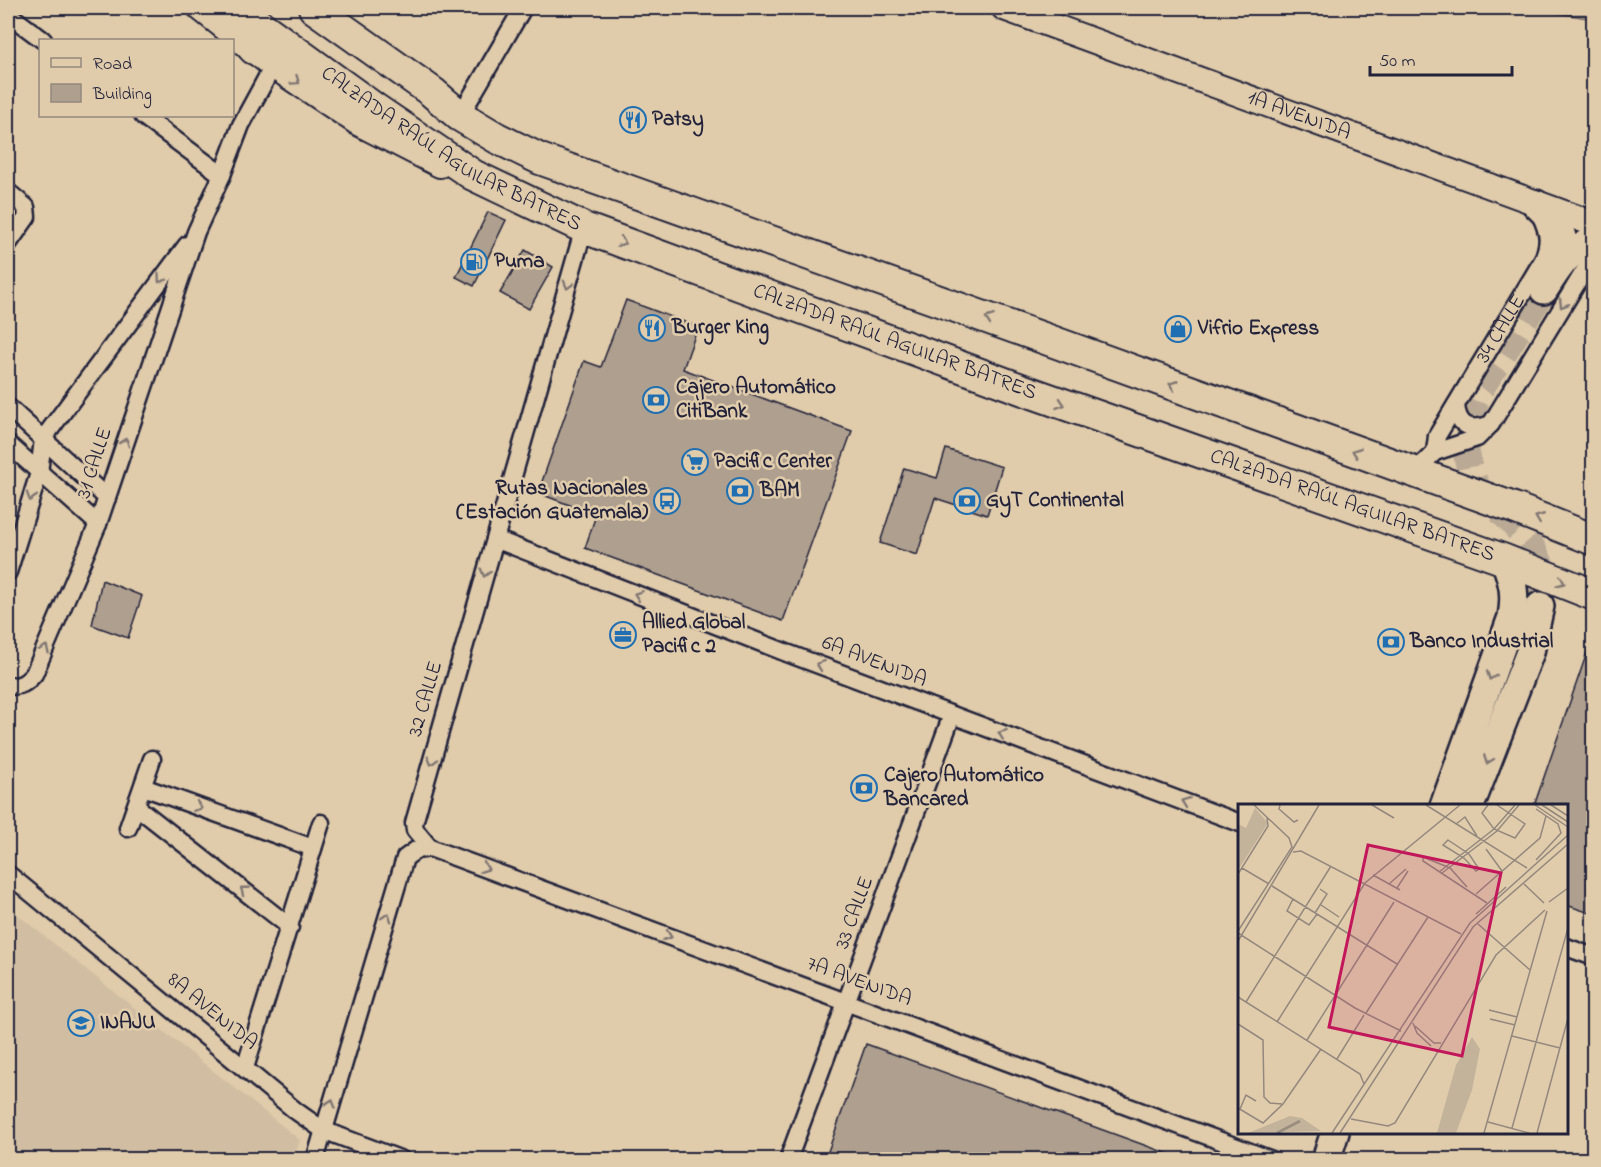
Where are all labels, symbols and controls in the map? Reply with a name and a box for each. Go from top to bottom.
legend [39,39,234,117]
scale bar [1370,39,1512,77]
text: 50 m [1379,49,1416,75]
text: Road [93,52,132,78]
street label: CALZADA RAÚL AGUILAR BATRES [314,59,586,240]
one-way arrow [289,74,300,85]
text: Building [92,82,152,109]
street label: 1A AVENIDA [1243,83,1355,149]
restaurant icon: Patsy [618,105,648,135]
place label: Patsy [652,105,704,137]
one-way arrow [616,235,627,248]
fuel station icon: Puma [459,247,489,277]
place label: Puma [494,247,544,277]
one-way arrow [158,273,169,284]
street label: CALZADA RAÚL AGUILAR BATRES [748,276,1041,408]
one-way arrow [563,279,575,289]
street label: 34 CALLE [1469,289,1534,369]
one-way arrow [1558,298,1570,308]
restaurant icon: Burger King [637,313,667,343]
place label: Burger King [671,313,769,345]
one-way arrow [984,313,995,326]
shop icon: Vifrio Express [1163,314,1193,344]
place label: Vifrio Express [1197,314,1319,344]
place label: Cajero Automático CitiBank [676,373,836,427]
one-way arrow [1168,380,1178,393]
bank icon: Cajero Automático CitiBank [641,385,671,415]
one-way arrow [1055,396,1066,409]
street label: 31 CALLE [69,423,121,503]
one-way arrow [118,437,131,448]
street label: CALZADA RAÚL AGUILAR BATRES [1206,442,1499,570]
supermarket icon: Pacific Center [680,447,710,477]
place label: Pacific Center [714,447,832,477]
one-way arrow [1351,447,1362,459]
place label: Rutas Nacionales (Estación Guatemala) [456,474,649,528]
bank icon: BAM [725,476,755,506]
place label: BAM [759,476,800,506]
bus stop icon: Rutas Nacionales (Estación Guatemala) [652,486,682,516]
bank icon: GyT Continental [952,486,982,516]
place label: GyT Continental [986,486,1124,518]
one-way arrow [26,491,38,502]
one-way arrow [1534,513,1545,526]
one-way arrow [480,568,493,578]
one-way arrow [1555,575,1566,587]
one-way arrow [633,590,644,602]
place label: Allied Global Pacific 2 [642,608,746,662]
office icon: Allied Global Pacific 2 [608,620,638,650]
bank icon: Banco Industrial [1376,627,1406,657]
place label: Banco Industrial [1409,627,1554,657]
street label: 6A AVENIDA [817,628,931,696]
one-way arrow [38,644,50,655]
street label: 32 CALLE [401,658,451,740]
one-way arrow [815,660,826,672]
one-way arrow [1486,670,1499,681]
one-way arrow [997,729,1008,741]
one-way arrow [1483,754,1495,765]
one-way arrow [427,755,439,765]
place label: Cajero Automático Bancared [883,761,1044,815]
bank icon: Cajero Automático Bancared [849,773,879,803]
one-way arrow [1180,797,1191,809]
one-way arrow [192,799,203,812]
inset map [1238,804,1568,1134]
one-way arrow [479,861,489,874]
street label: 33 CALLE [828,872,882,954]
one-way arrow [239,887,250,898]
one-way arrow [380,912,392,922]
one-way arrow [661,929,672,941]
street label: 7A AVENIDA [802,949,916,1015]
street label: 8A AVENIDA [160,966,264,1058]
school or university icon: INAJU [66,1008,96,1038]
place label: INAJU [100,1008,156,1038]
one-way arrow [324,1098,336,1109]

